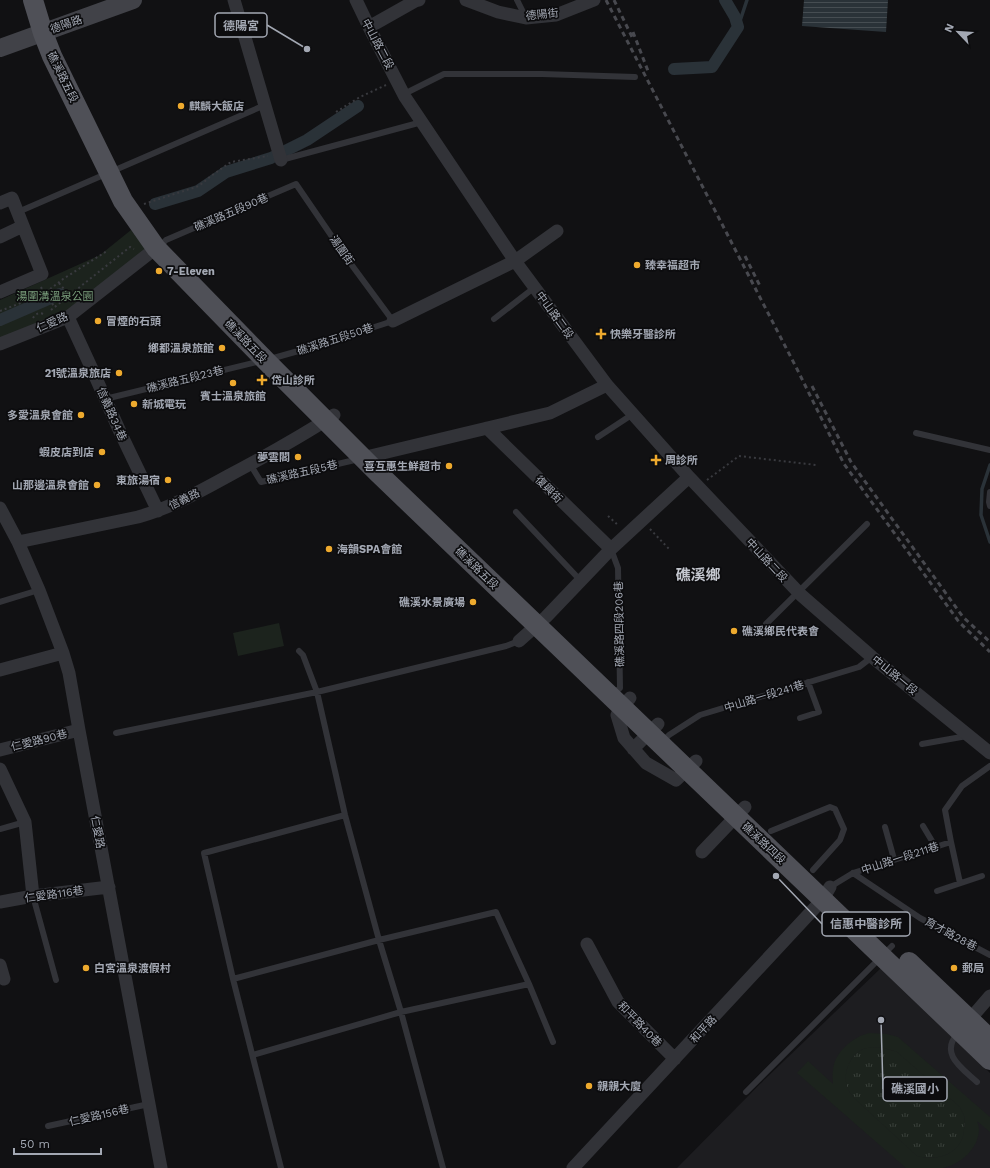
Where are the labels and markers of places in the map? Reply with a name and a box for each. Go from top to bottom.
callout: 德陽宮 [215,13,267,37]
place label: 麒麟大飯店 [189,100,244,113]
marker: 麒麟大飯店 [176,101,186,111]
place label: 臻幸福超市 [645,259,700,272]
marker: 臻幸福超市 [632,260,642,270]
place label: 7-Eleven [167,265,215,278]
marker: 7-Eleven [154,266,164,276]
place label: 冒煙的石頭 [106,315,161,328]
marker: 冒煙的石頭 [93,316,103,326]
marker: 快樂牙醫診所 [595,328,607,340]
place label: 快樂牙醫診所 [610,328,676,341]
place label: 鄉都溫泉旅館 [148,342,214,355]
marker: 鄉都溫泉旅館 [217,343,227,353]
place label: 21號溫泉旅店 [45,367,111,380]
marker: 21號溫泉旅店 [114,368,124,378]
marker: 岱山診所 [256,374,268,386]
place label: 岱山診所 [271,374,315,387]
marker: 賓士溫泉旅館 [228,378,238,388]
place label: 賓士溫泉旅館 [200,390,266,403]
place label: 新城電玩 [142,398,186,411]
marker: 新城電玩 [129,399,139,409]
place label: 多愛溫泉會館 [7,409,73,422]
marker: 多愛溫泉會館 [76,410,86,420]
place label: 蝦皮店到店 [39,446,94,459]
marker: 蝦皮店到店 [97,447,107,457]
place label: 夢雲閣 [257,451,290,464]
marker: 夢雲閣 [293,452,303,462]
marker: 周診所 [650,454,662,466]
place label: 周診所 [665,454,698,467]
place label: 喜互惠生鮮超市 [364,460,441,473]
marker: 喜互惠生鮮超市 [444,461,454,471]
place label: 東旅湯宿 [116,474,160,487]
marker: 東旅湯宿 [163,475,173,485]
place label: 山那邊溫泉會館 [12,479,89,492]
marker: 山那邊溫泉會館 [92,480,102,490]
place label: 海韻SPA會館 [337,543,402,556]
marker: 海韻SPA會館 [324,544,334,554]
place label: 礁溪水景廣場 [399,596,465,609]
marker: 礁溪水景廣場 [468,597,478,607]
place label: 礁溪鄉民代表會 [742,625,819,638]
marker: 礁溪鄉民代表會 [729,626,739,636]
callout: 信惠中醫診所 [822,912,910,936]
place label: 白宮溫泉渡假村 [94,962,171,975]
place label: 郵局 [962,962,984,975]
marker: 白宮溫泉渡假村 [81,963,91,973]
marker: 郵局 [949,963,959,973]
callout: 礁溪國小 [883,1077,947,1101]
place label: 親親大廈 [597,1080,641,1093]
marker: 親親大廈 [584,1081,594,1091]

